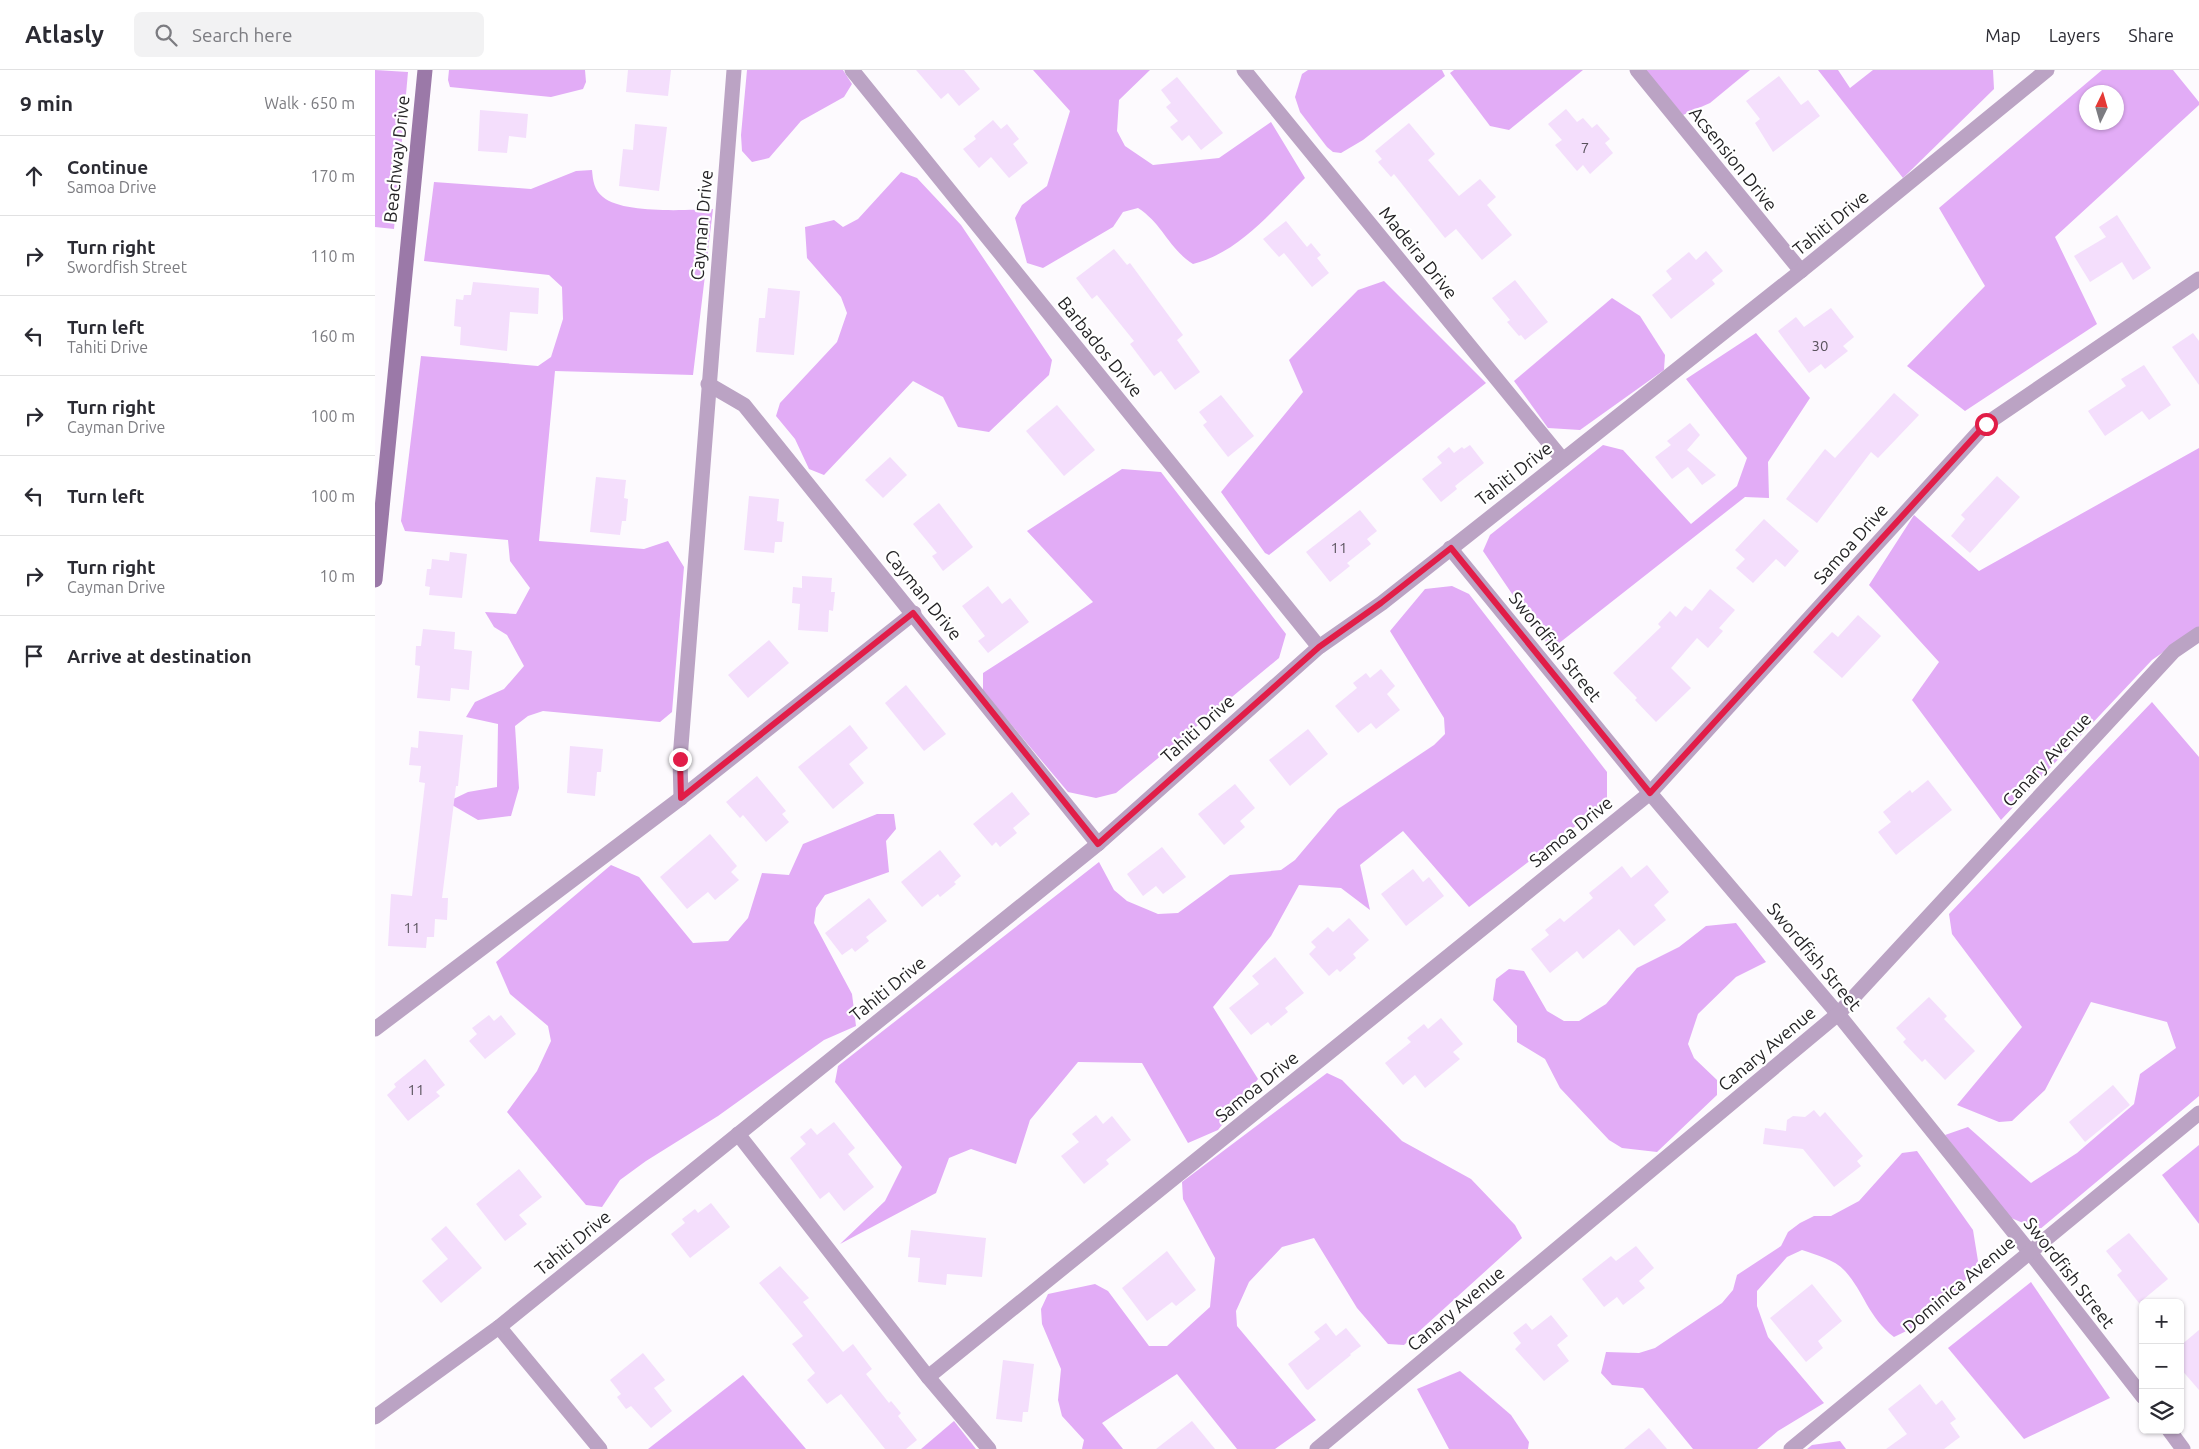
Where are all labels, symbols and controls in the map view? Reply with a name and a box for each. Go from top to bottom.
search box [134,12,484,57]
text: Atlasly [25,21,104,48]
icon: search [152,21,180,49]
text: Search here [192,24,292,46]
text: Map [1985,25,2021,45]
text: Layers [2049,25,2100,45]
text: Share [2128,25,2174,45]
north arrow [2079,85,2124,130]
text: 9 min [20,91,73,115]
text: Walk · 650 m [264,94,355,112]
street label: Beachway Drive [379,94,413,223]
street label: Acsension Drive [1686,102,1782,214]
house number: 7 [1581,139,1589,156]
text: Continue [67,156,148,178]
icon: ahead [20,162,48,190]
text: 170 m [310,167,355,185]
street label: Cayman Drive [686,169,716,281]
text: Samoa Drive [67,178,157,196]
street label: Tahiti Drive [1789,186,1872,259]
street label: Madeira Drive [1376,202,1462,302]
text: Turn right [67,236,155,258]
icon: right [20,242,48,270]
text: 110 m [310,247,355,265]
text: Swordfish Street [67,258,187,276]
street label: Barbados Drive [1054,292,1147,400]
text: Turn left [67,316,145,338]
icon: left [20,322,48,350]
text: 160 m [310,327,355,345]
house number: 30 [1812,337,1828,354]
text: Tahiti Drive [67,338,148,356]
text: Turn right [67,396,155,418]
icon: right [20,402,48,430]
text: 100 m [310,407,355,425]
route start [1975,413,1998,436]
text: Cayman Drive [67,418,165,436]
street label: Tahiti Drive [1471,437,1556,509]
icon: left [20,482,48,510]
text: Turn left [67,485,145,507]
text: 100 m [310,487,355,505]
street label: Samoa Drive [1809,499,1891,587]
house number: 11 [1331,539,1347,556]
street label: Cayman Drive [881,545,966,644]
text: Turn right [67,556,155,578]
icon: right [20,562,48,590]
text: 10 m [319,567,355,585]
text: Cayman Drive [67,578,165,596]
street label: Swordfish Street [1506,588,1606,705]
icon: arrive [20,642,48,670]
text: Arrive at destination [67,645,252,667]
street label: Tahiti Drive [1157,690,1238,766]
street label: Canary Avenue [1998,708,2095,810]
route end [669,748,692,771]
street label: Samoa Drive [1525,792,1616,871]
street label: Swordfish Street [1764,898,1866,1014]
house number: 11 [404,919,420,936]
street label: Tahiti Drive [846,952,929,1025]
street label: Canary Avenue [1714,1002,1819,1095]
street label: Samoa Drive [1211,1047,1302,1126]
house number: 11 [408,1081,424,1098]
street label: Tahiti Drive [531,1206,614,1279]
street label: Swordfish Street [2020,1213,2119,1332]
street label: Dominica Avenue [1898,1232,2018,1337]
street label: Canary Avenue [1403,1262,1508,1355]
map controls [2139,1299,2184,1434]
button: + [2139,1299,2184,1344]
button: − [2139,1344,2184,1389]
button: layers [2139,1389,2184,1434]

